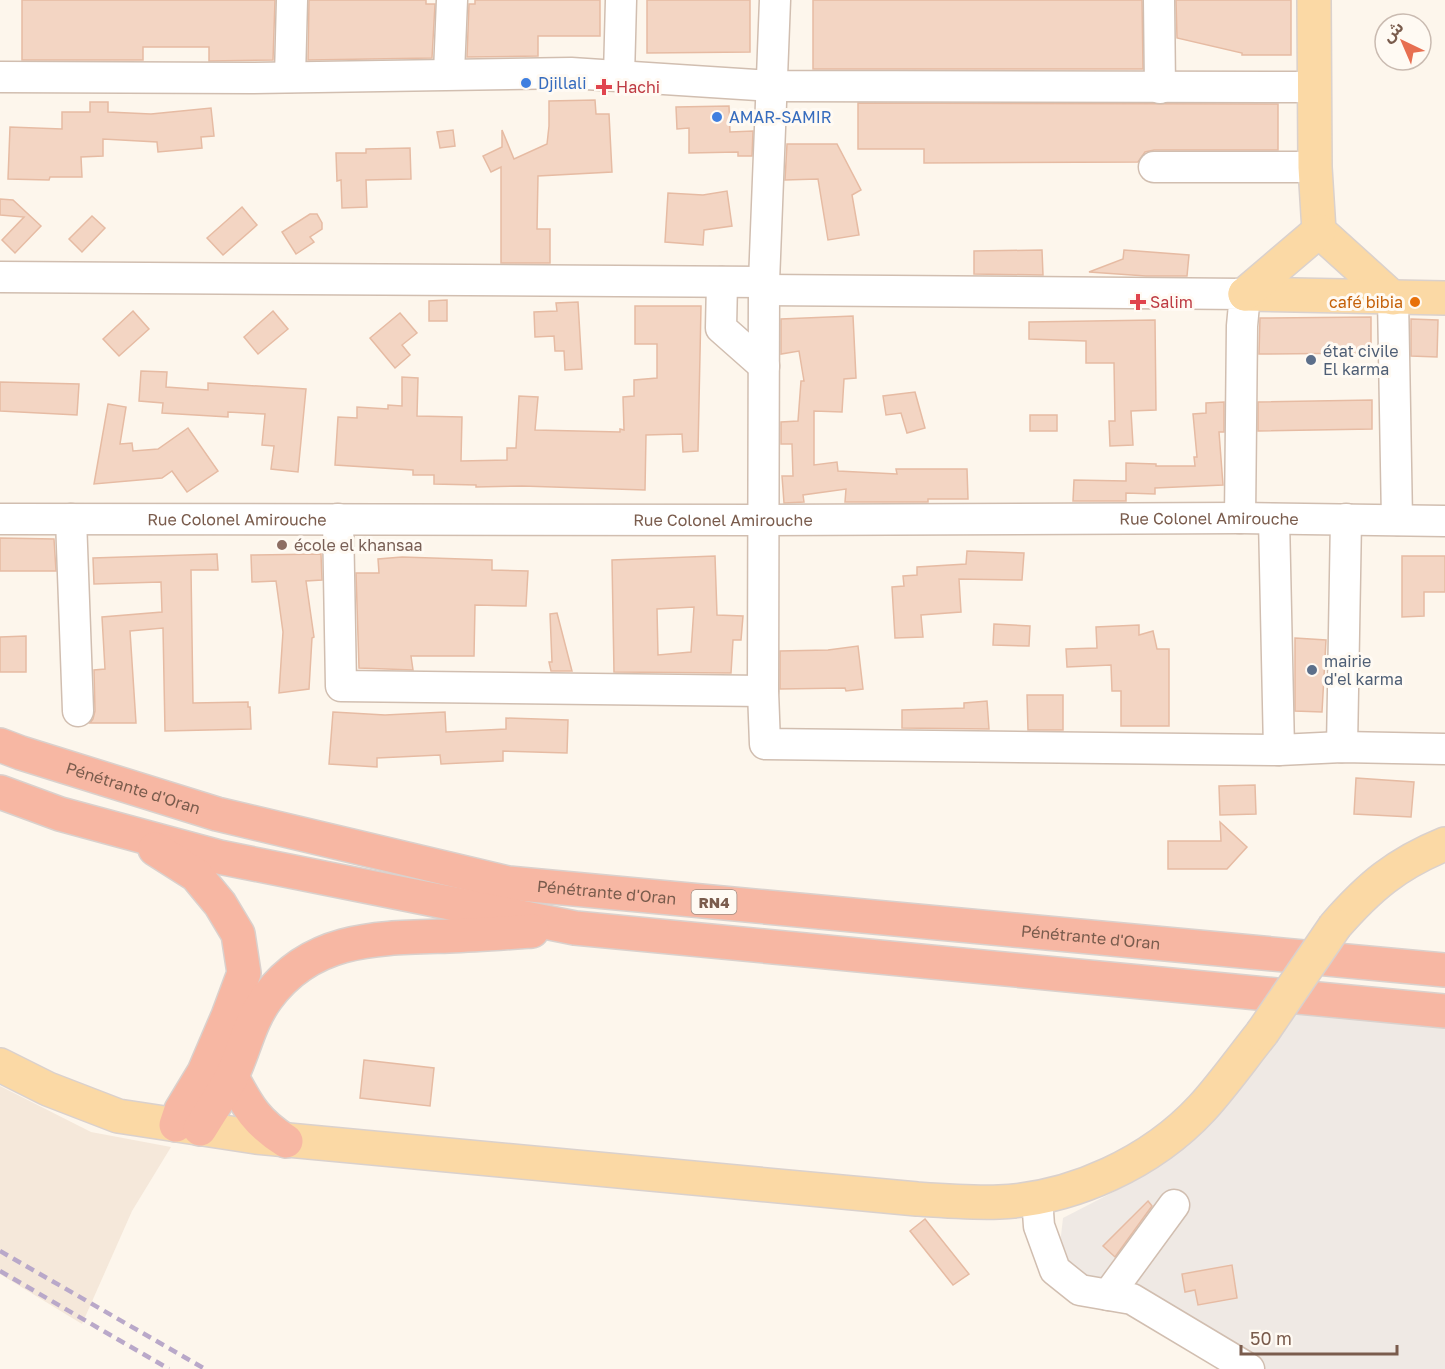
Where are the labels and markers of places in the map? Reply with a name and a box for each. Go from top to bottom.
place label: Djillali [538,73,586,93]
marker: Djillali [519,76,533,90]
place label: Hachi [616,77,660,97]
marker: Hachi [597,80,611,94]
place label: AMAR-SAMIR [729,107,832,127]
marker: AMAR-SAMIR [710,110,724,124]
place label: Salim [1150,292,1193,312]
place label: café bibia [1329,292,1403,312]
marker: Salim [1131,295,1145,309]
marker: café bibia [1408,295,1422,309]
place label: état civile El karma [1323,341,1398,379]
marker: état civile El karma [1304,353,1318,367]
place label: école el khansaa [294,535,423,555]
marker: école el khansaa [275,538,289,552]
place label: mairie d'el karma [1324,651,1403,689]
marker: mairie d'el karma [1305,663,1319,677]

